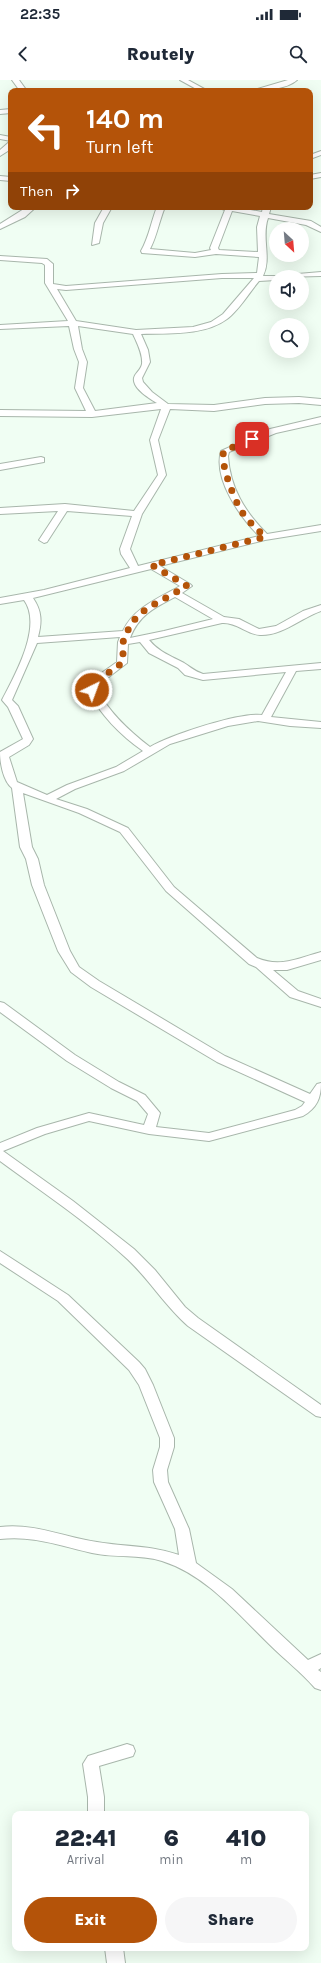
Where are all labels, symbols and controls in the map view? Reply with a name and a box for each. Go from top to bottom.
text: 22:35 [20,5,60,23]
icon: back [12,43,34,65]
text: Routely [127,43,194,65]
icon: search [287,43,309,65]
text: 140 m [86,102,164,135]
icon: left [20,104,72,156]
text: Turn left [86,136,154,158]
icon: right [61,180,83,202]
text: Then [20,182,53,200]
north arrow [269,222,309,262]
map controls [269,222,309,358]
button: sound [269,270,309,310]
button: search [269,318,309,358]
pin [235,422,269,456]
icon: arrive [241,428,263,450]
position arrow [71,669,113,711]
text: 22:41 [55,1824,117,1852]
text: 6 [164,1824,179,1852]
text: 410 [226,1824,266,1852]
text: Arrival [67,1852,105,1867]
text: min [159,1852,183,1867]
text: m [240,1852,252,1867]
button: Exit [24,1897,157,1943]
button: Share [165,1897,297,1943]

